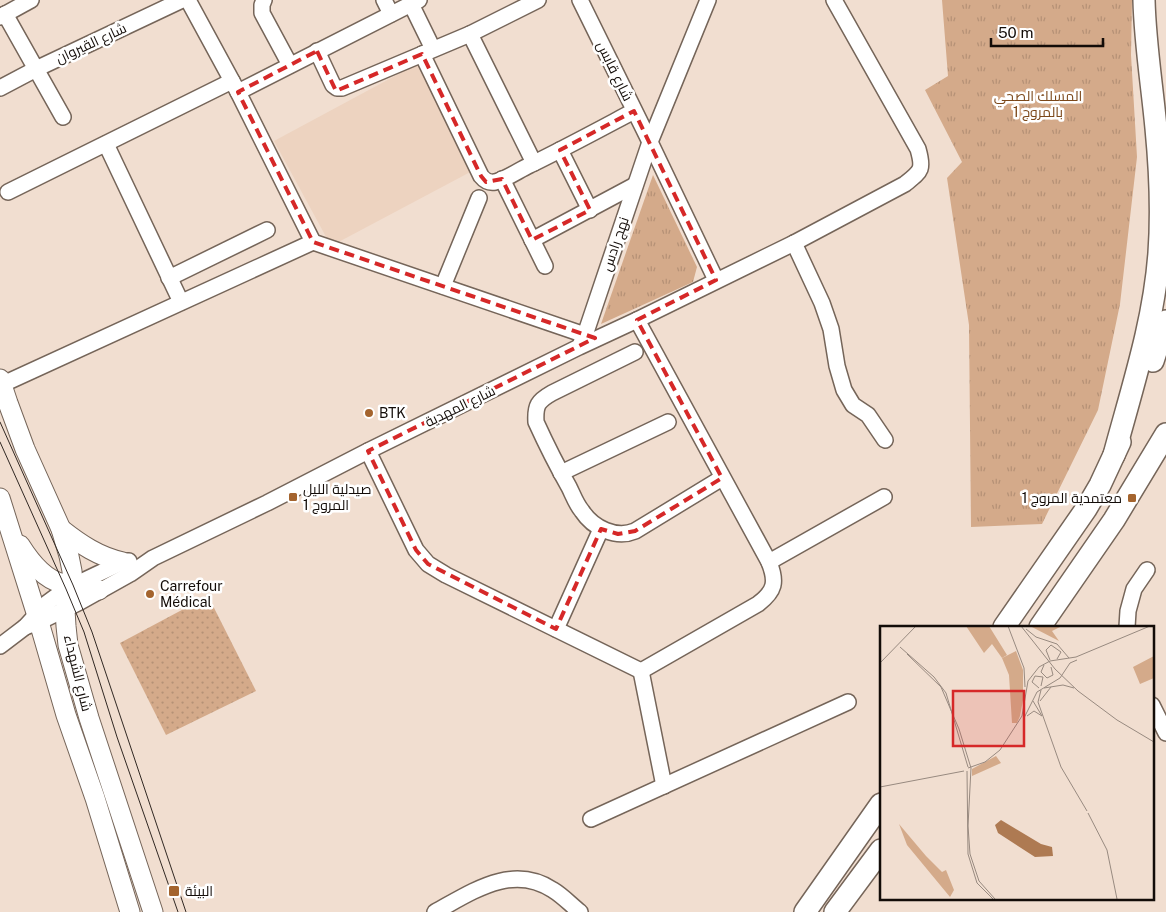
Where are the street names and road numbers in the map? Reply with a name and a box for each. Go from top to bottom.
street label: شارع القيروان [53,20,129,67]
street label: شارع قابس [593,39,636,104]
street label: نهج رادس [598,215,633,274]
street label: شارع المهدية [422,382,498,431]
street label: شارع الشهداء [60,633,95,713]

